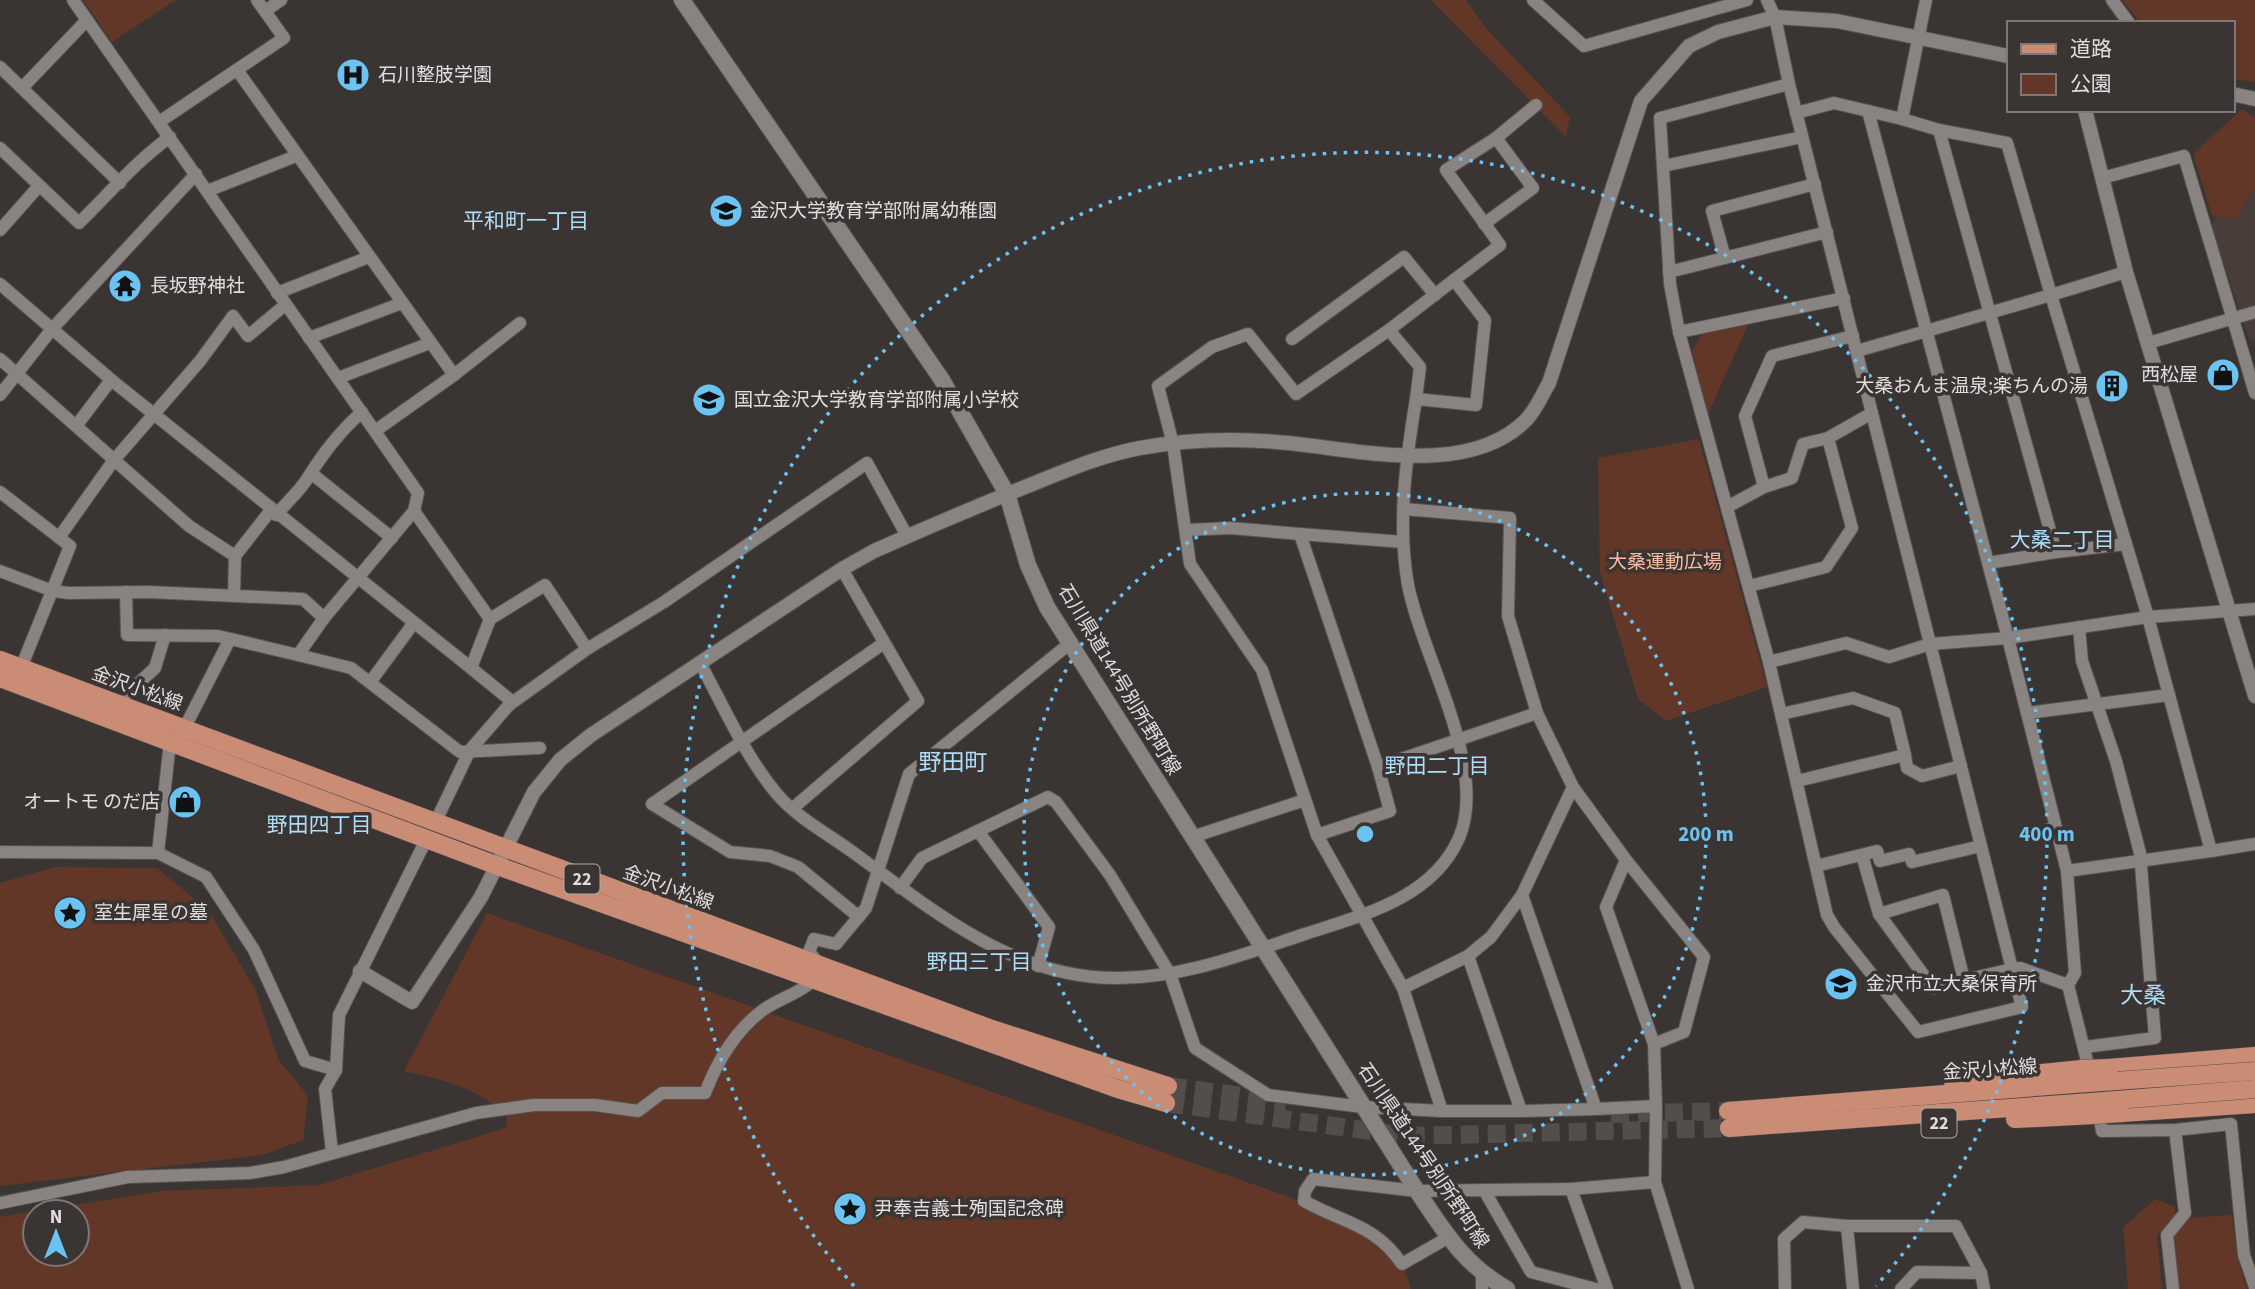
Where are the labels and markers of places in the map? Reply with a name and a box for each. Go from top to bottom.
hospital icon: 石川整肢学園 [334,56,372,94]
place label: 石川整肢学園 [378,62,492,89]
school or university icon: 金沢大学教育学部附属幼稚園 [707,192,745,230]
place label: 金沢大学教育学部附属幼稚園 [750,198,997,225]
temple icon: 長坂野神社 [106,267,144,305]
place label: 長坂野神社 [150,273,245,300]
shop icon: 西松屋 [2204,356,2242,394]
place label: 西松屋 [2141,362,2198,389]
building icon: 大桑おんま温泉;楽ちんの湯 [2093,367,2131,405]
place label: 大桑おんま温泉;楽ちんの湯 [1855,373,2088,400]
school or university icon: 国立金沢大学教育学部附属小学校 [690,381,728,419]
place label: 国立金沢大学教育学部附属小学校 [734,387,1019,414]
shop icon: オートモ のだ店 [166,783,204,821]
place label: オートモ のだ店 [23,789,160,816]
centre of rings [1353,822,1377,846]
place icon: 室生犀星の墓 [51,894,89,932]
place label: 室生犀星の墓 [94,900,208,927]
school or university icon: 金沢市立大桑保育所 [1822,965,1860,1003]
place label: 金沢市立大桑保育所 [1866,971,2037,998]
place icon: 尹奉吉義士殉国記念碑 [831,1190,869,1228]
place label: 尹奉吉義士殉国記念碑 [874,1196,1064,1223]

